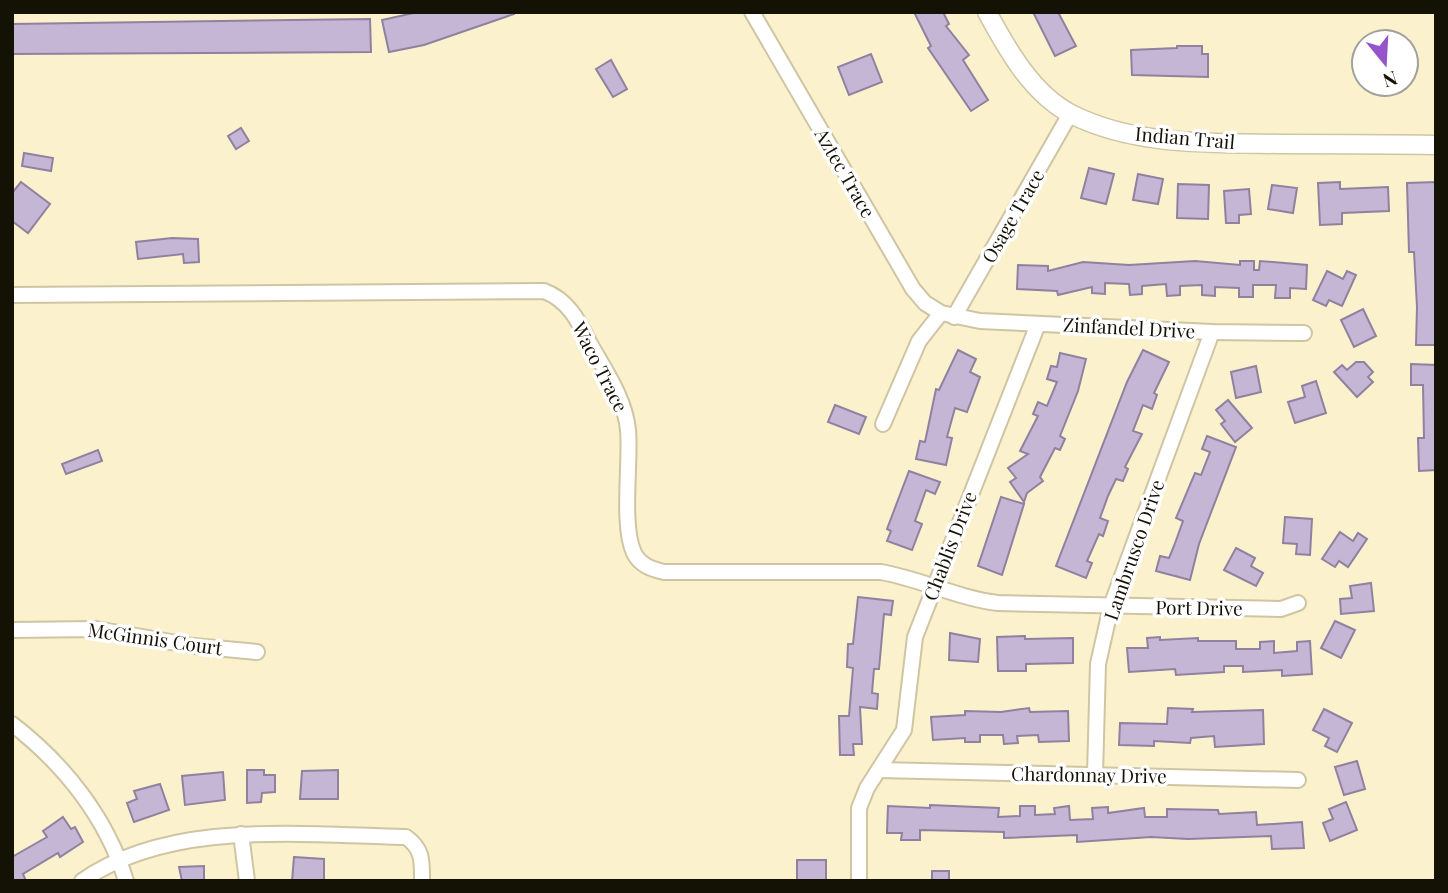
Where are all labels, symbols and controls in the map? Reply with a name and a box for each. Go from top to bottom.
north arrow [1350,28,1420,98]
text: N [1380,66,1401,95]
street label: Indian Trail [1134,120,1237,154]
street label: Aztec Trace [809,122,882,222]
street label: Osage Trace [975,164,1049,267]
street label: Zinfandel Drive [1062,311,1196,343]
street label: Waco Trace [567,316,635,416]
street label: Lambrusco Drive [1097,476,1169,623]
street label: Chablis Drive [916,487,982,604]
street label: Port Drive [1155,593,1243,621]
street label: McGinnis Court [86,616,224,660]
street label: Chardonnay Drive [1011,760,1167,788]

